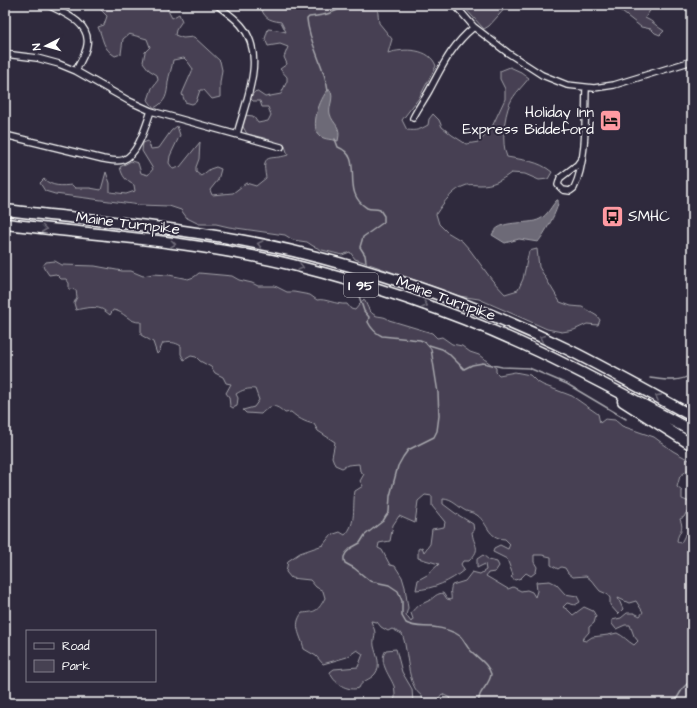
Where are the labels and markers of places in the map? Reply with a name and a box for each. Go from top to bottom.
place label: Holiday Inn Express Biddeford [463,102,594,140]
hotel icon: Holiday Inn Express Biddeford [597,108,623,134]
bus stop icon: SMHC [600,203,626,229]
place label: SMHC [628,206,670,227]

